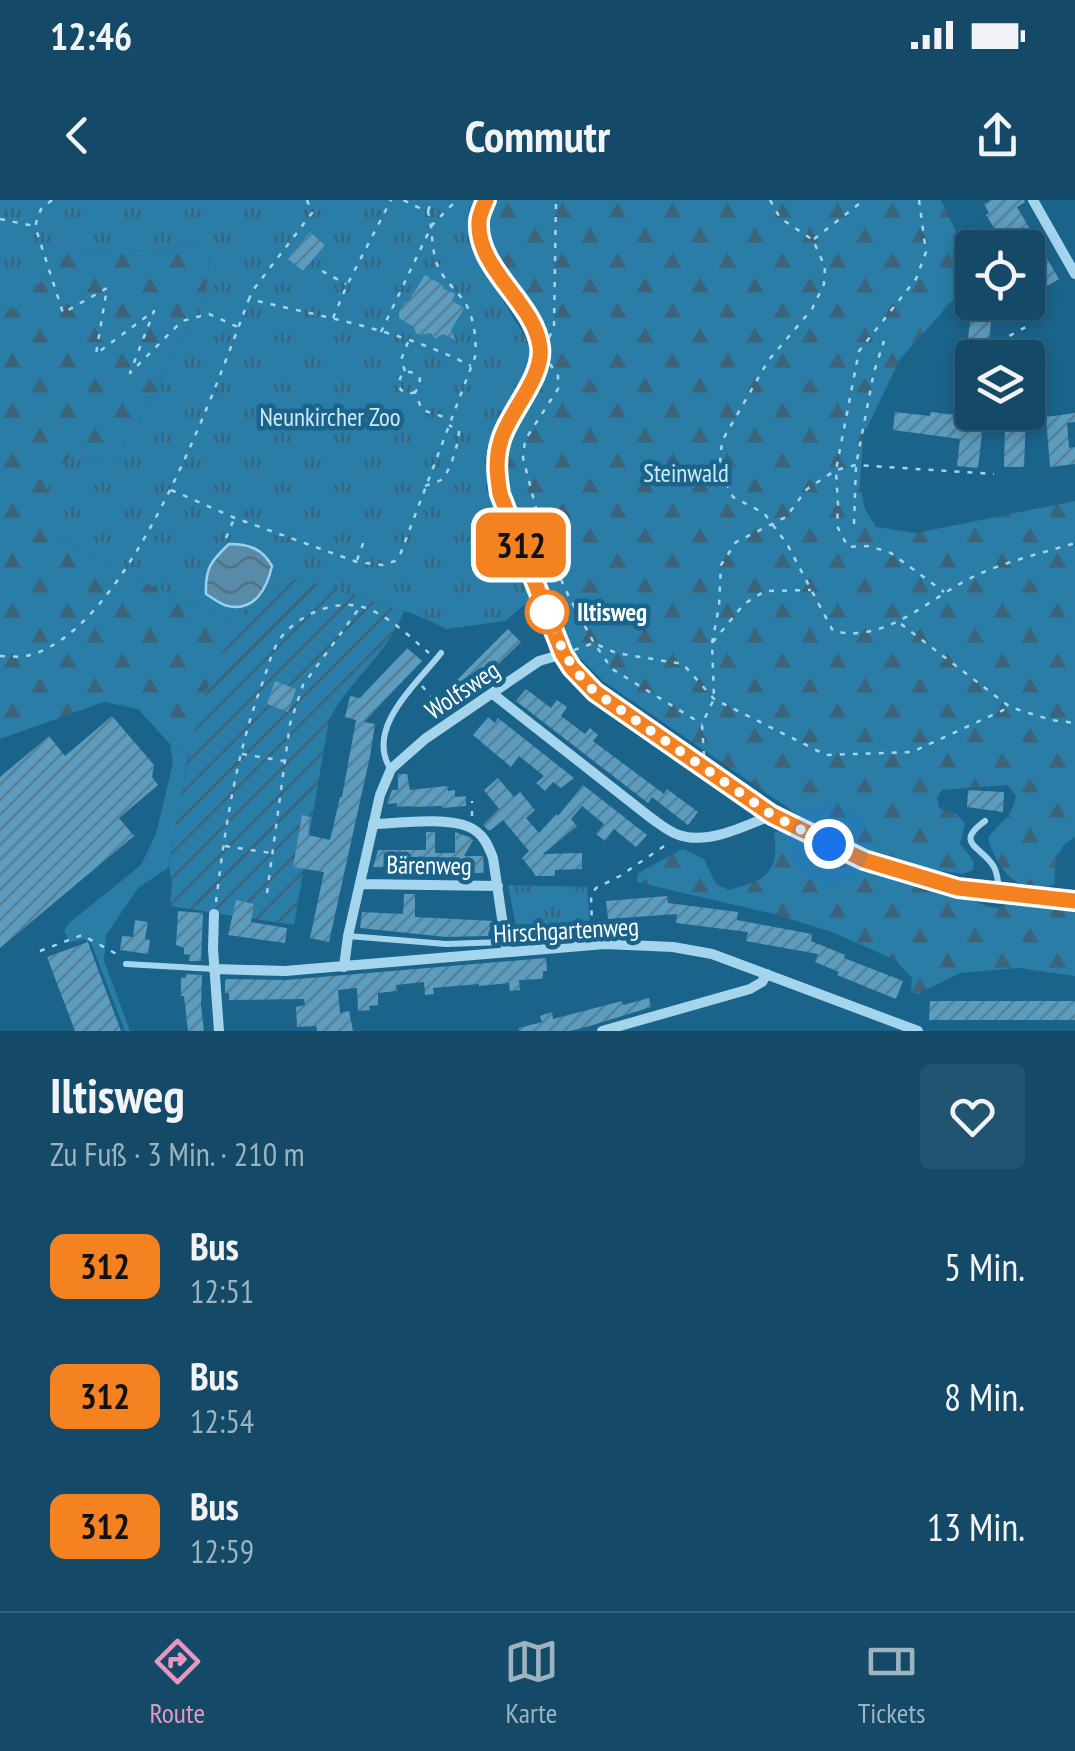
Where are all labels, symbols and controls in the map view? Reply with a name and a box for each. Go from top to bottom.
text: 12:46 [50,11,132,60]
text: Commutr [465,106,610,164]
icon: back [50,108,105,163]
icon: share [970,108,1025,163]
map controls [955,230,1045,430]
button: locate [955,230,1045,320]
button: layers [955,340,1045,430]
park label: Neunkircher Zoo [259,401,401,433]
park label: Steinwald [643,457,729,489]
line badge: 312 [464,512,578,578]
text: 312 [496,522,546,568]
marker: Iltisweg [526,591,568,633]
place label: Iltisweg [577,596,647,628]
street label: Wolfsweg [419,654,505,726]
your location [804,819,854,869]
street label: Bärenweg [386,848,472,882]
street label: Hirschgartenweg [492,910,640,950]
text: Iltisweg [50,1064,185,1126]
button: heart [920,1064,1025,1169]
text: Zu Fuß · 3 Min. · 210 m [50,1133,305,1175]
text: Bus [190,1221,239,1270]
text: 5 Min. [944,1242,1025,1291]
text: 312 [80,1243,130,1289]
text: 12:51 [190,1270,254,1312]
text: Bus [190,1351,239,1400]
text: 8 Min. [944,1372,1025,1421]
text: 312 [80,1373,130,1419]
text: 12:54 [190,1400,254,1442]
text: Bus [190,1481,239,1530]
text: 13 Min. [927,1502,1025,1551]
text: 312 [80,1503,130,1549]
text: 12:59 [190,1530,254,1572]
tab: Route [149,1634,205,1731]
tab: Karte [504,1634,559,1731]
tab: Tickets [858,1634,926,1731]

